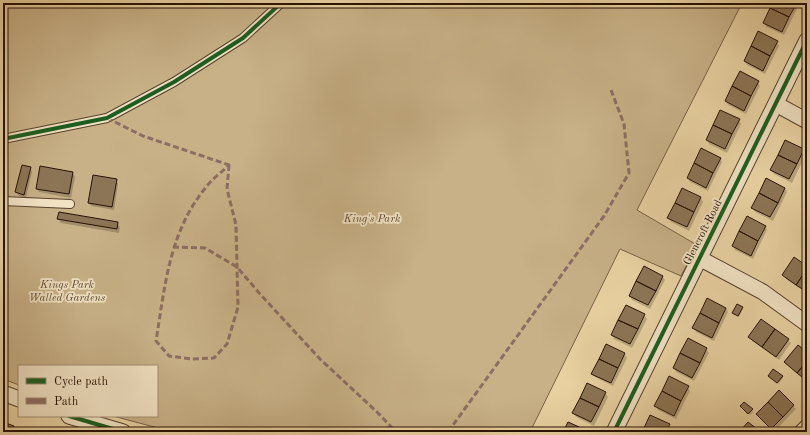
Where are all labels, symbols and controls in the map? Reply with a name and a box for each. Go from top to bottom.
street label: Glencroft Road [682,198,725,267]
park label: King's Park [343,214,401,225]
park label: Kings Park Walled Gardens [29,280,106,304]
legend [18,365,158,417]
text: Cycle path [54,376,109,388]
text: Path [54,396,79,408]

